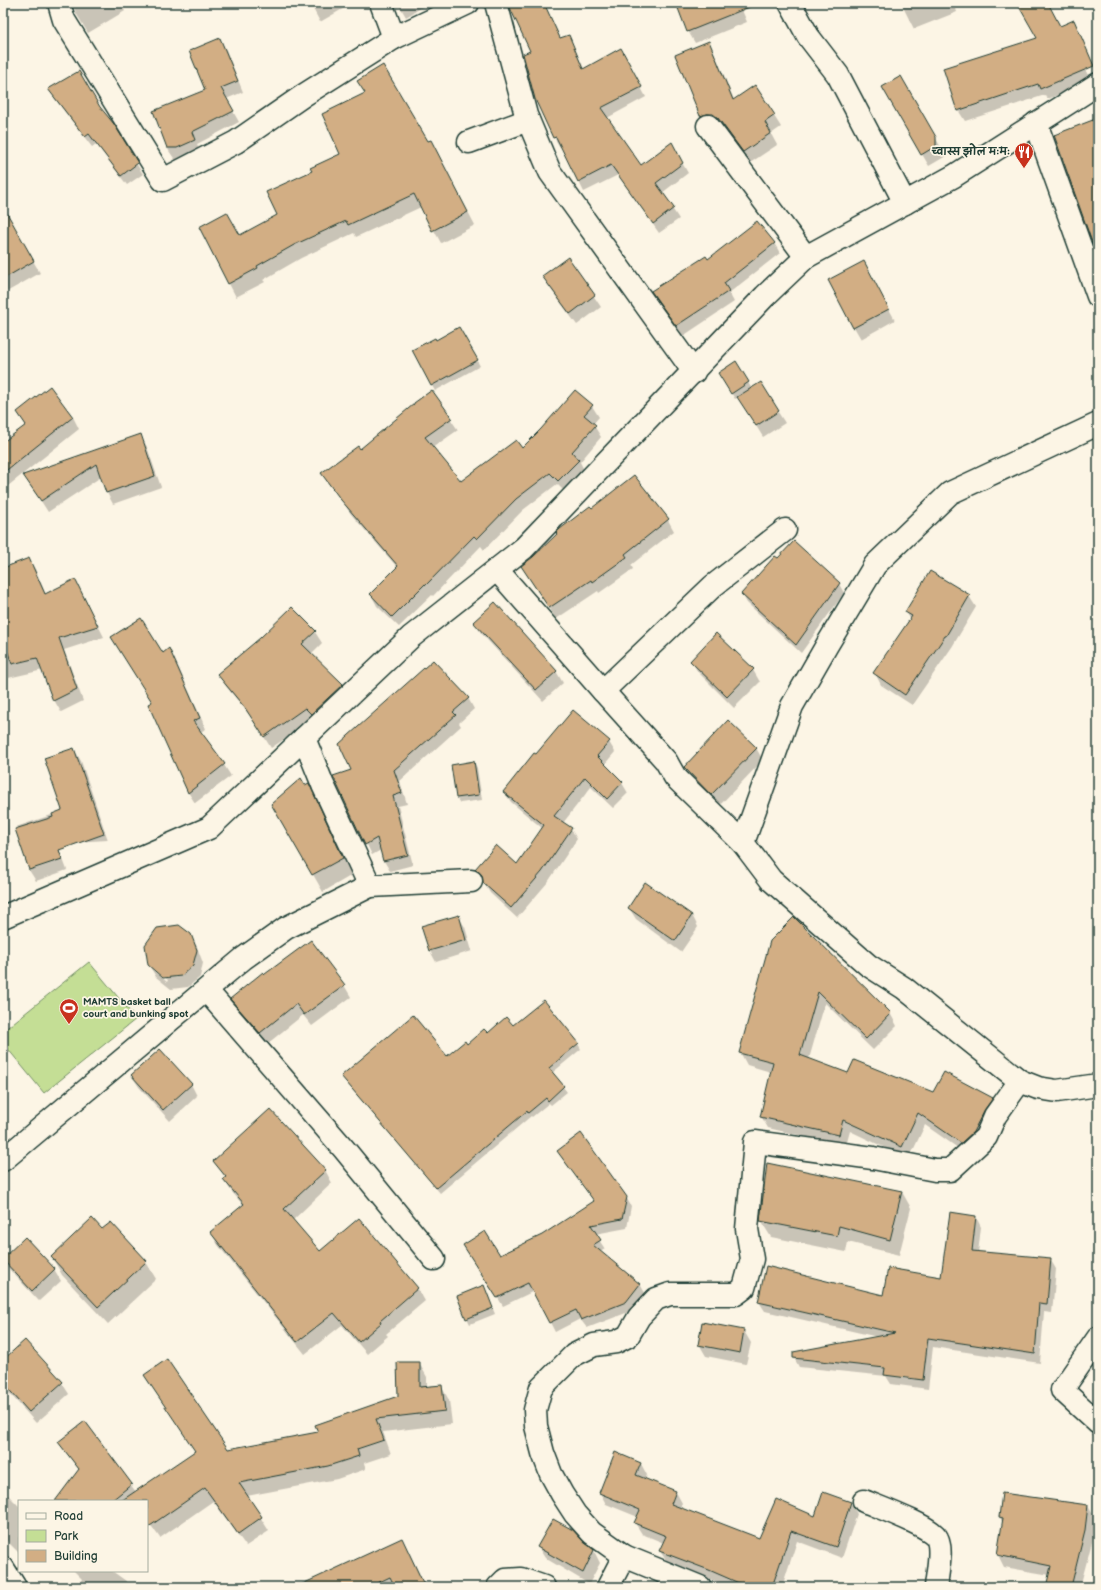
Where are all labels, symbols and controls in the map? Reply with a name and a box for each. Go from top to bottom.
restaurant icon: च्वास्स झोल मःमः [1013,141,1035,169]
place label: च्वास्स झोल मःमः [932,143,1010,158]
place label: MAMTS basket ball court and bunking spot [83,996,189,1020]
sports icon: MAMTS basket ball court and bunking spot [58,997,80,1025]
legend [18,1500,148,1572]
text: Road [54,1509,83,1524]
text: Park [54,1529,78,1544]
text: Building [54,1549,98,1564]

